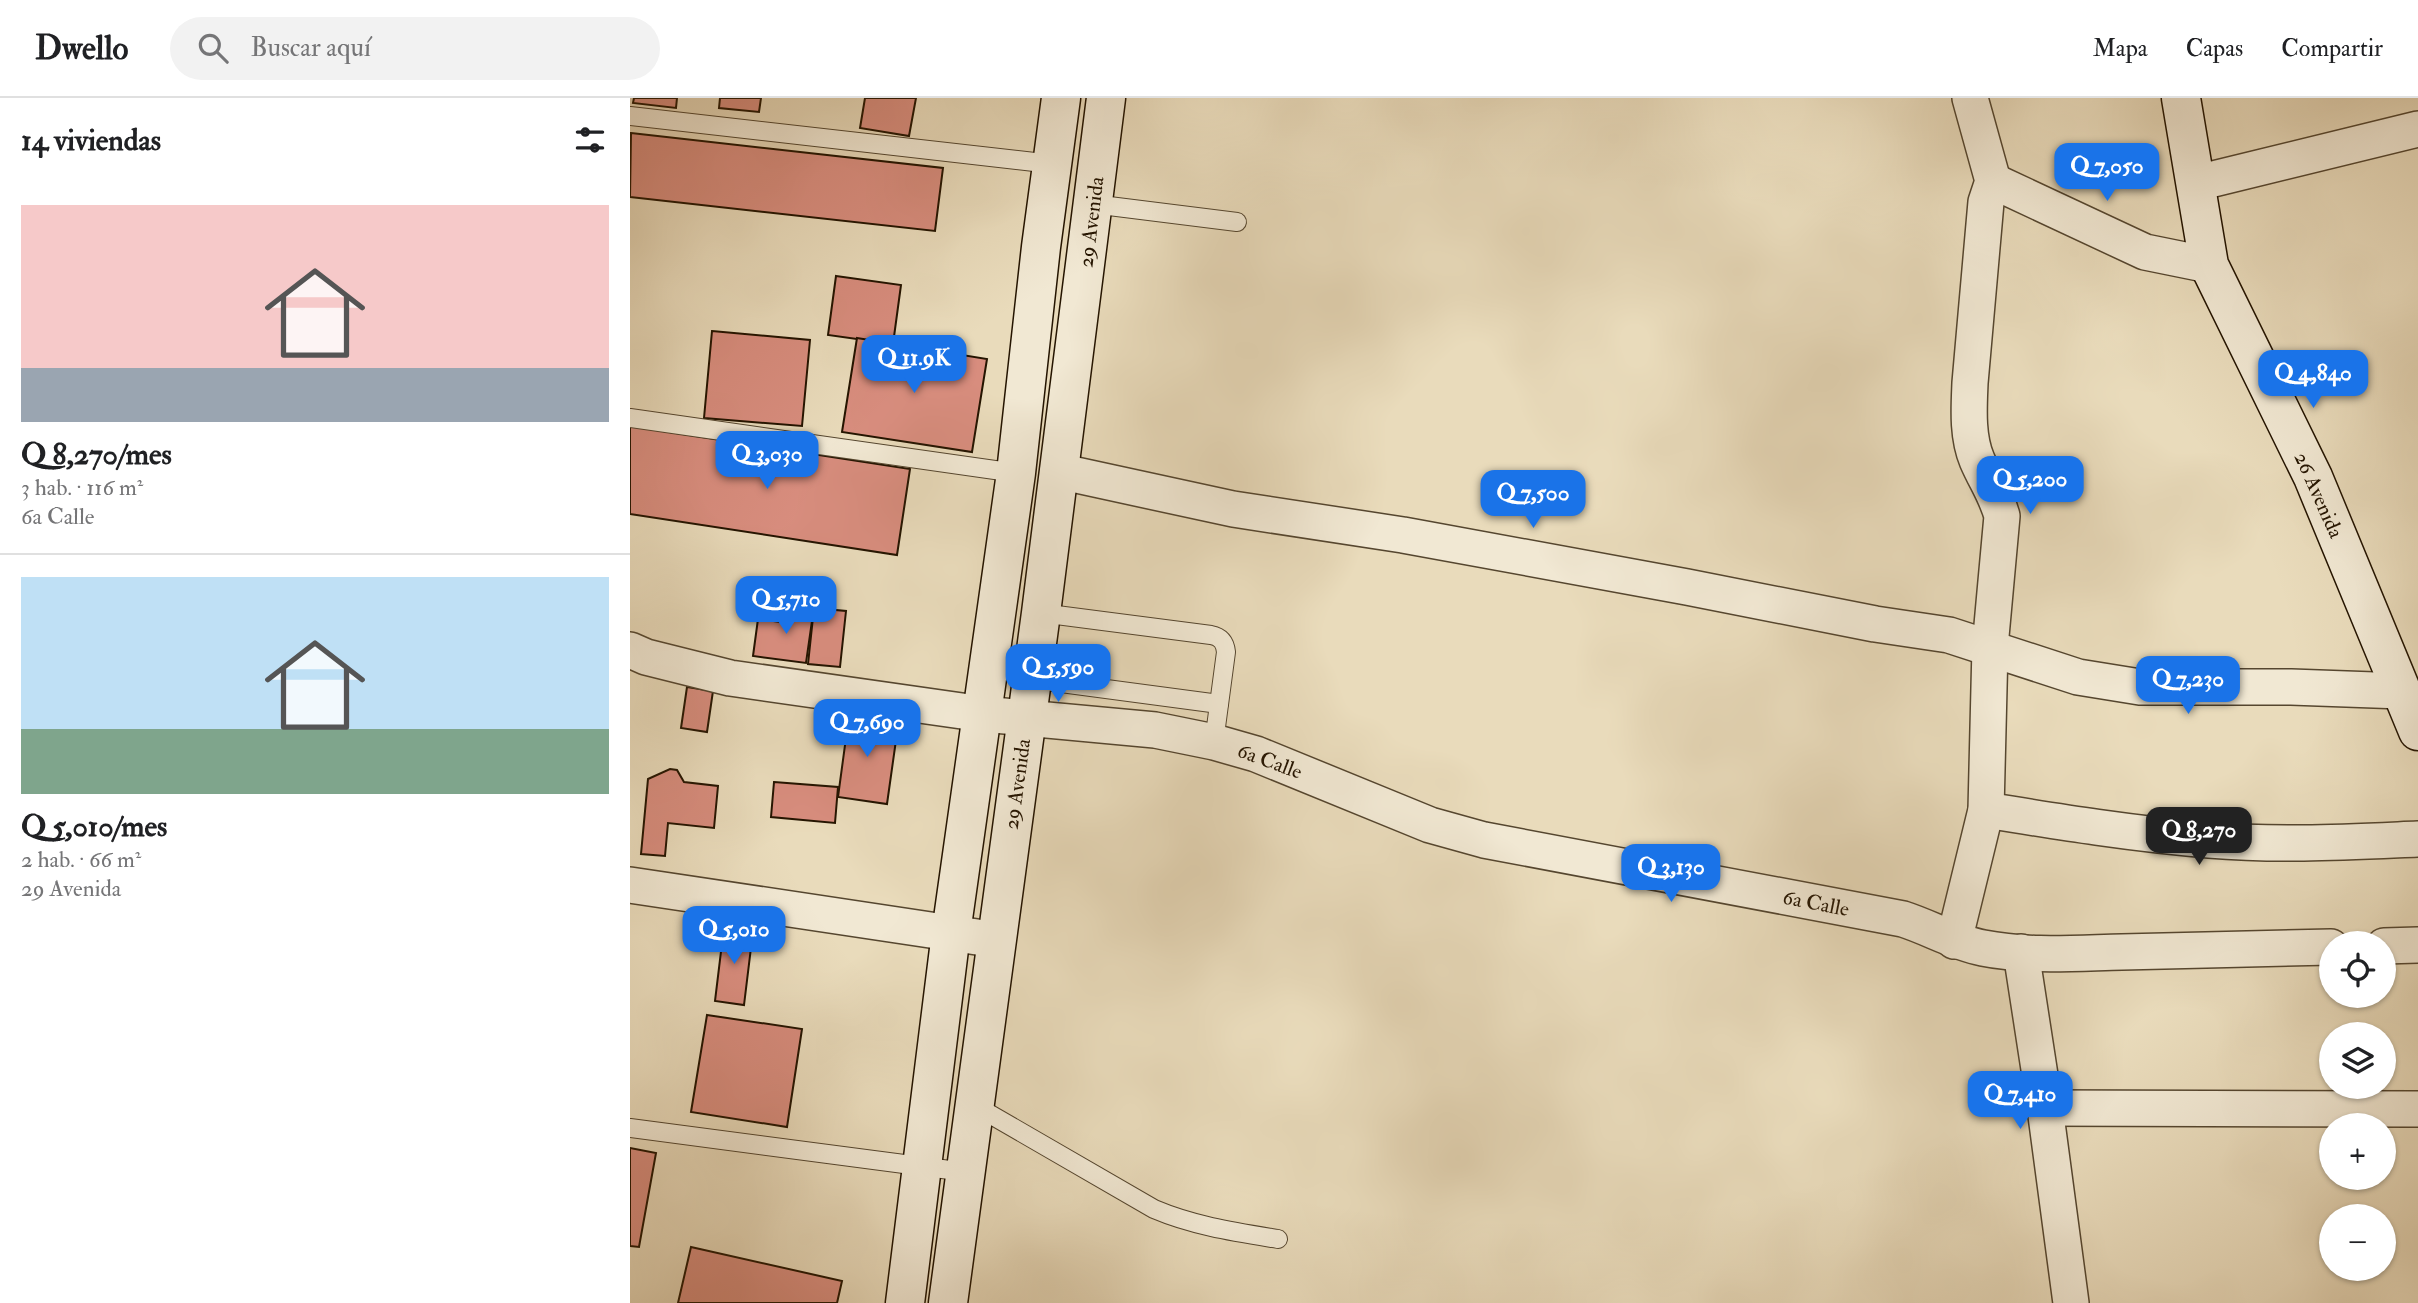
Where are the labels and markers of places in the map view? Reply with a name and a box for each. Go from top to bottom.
pin: Q 7,050 [2042,144,2172,203]
pin: Q 11.9K [849,336,979,395]
pin: Q 4,840 [2248,350,2378,410]
pin: Q 3,030 [702,432,832,491]
pin: Q 5,200 [1965,456,2095,516]
pin: Q 7,500 [1468,470,1598,530]
pin: Q 5,710 [721,576,851,636]
pin: Q 5,590 [993,644,1123,704]
pin: Q 7,230 [2123,656,2253,716]
pin: Q 7,690 [802,700,932,759]
pin: Q 8,270 [2134,808,2264,867]
pin: Q 3,130 [1606,844,1736,904]
pin: Q 5,010 [669,906,799,966]
pin: Q 7,410 [1955,1072,2085,1131]

